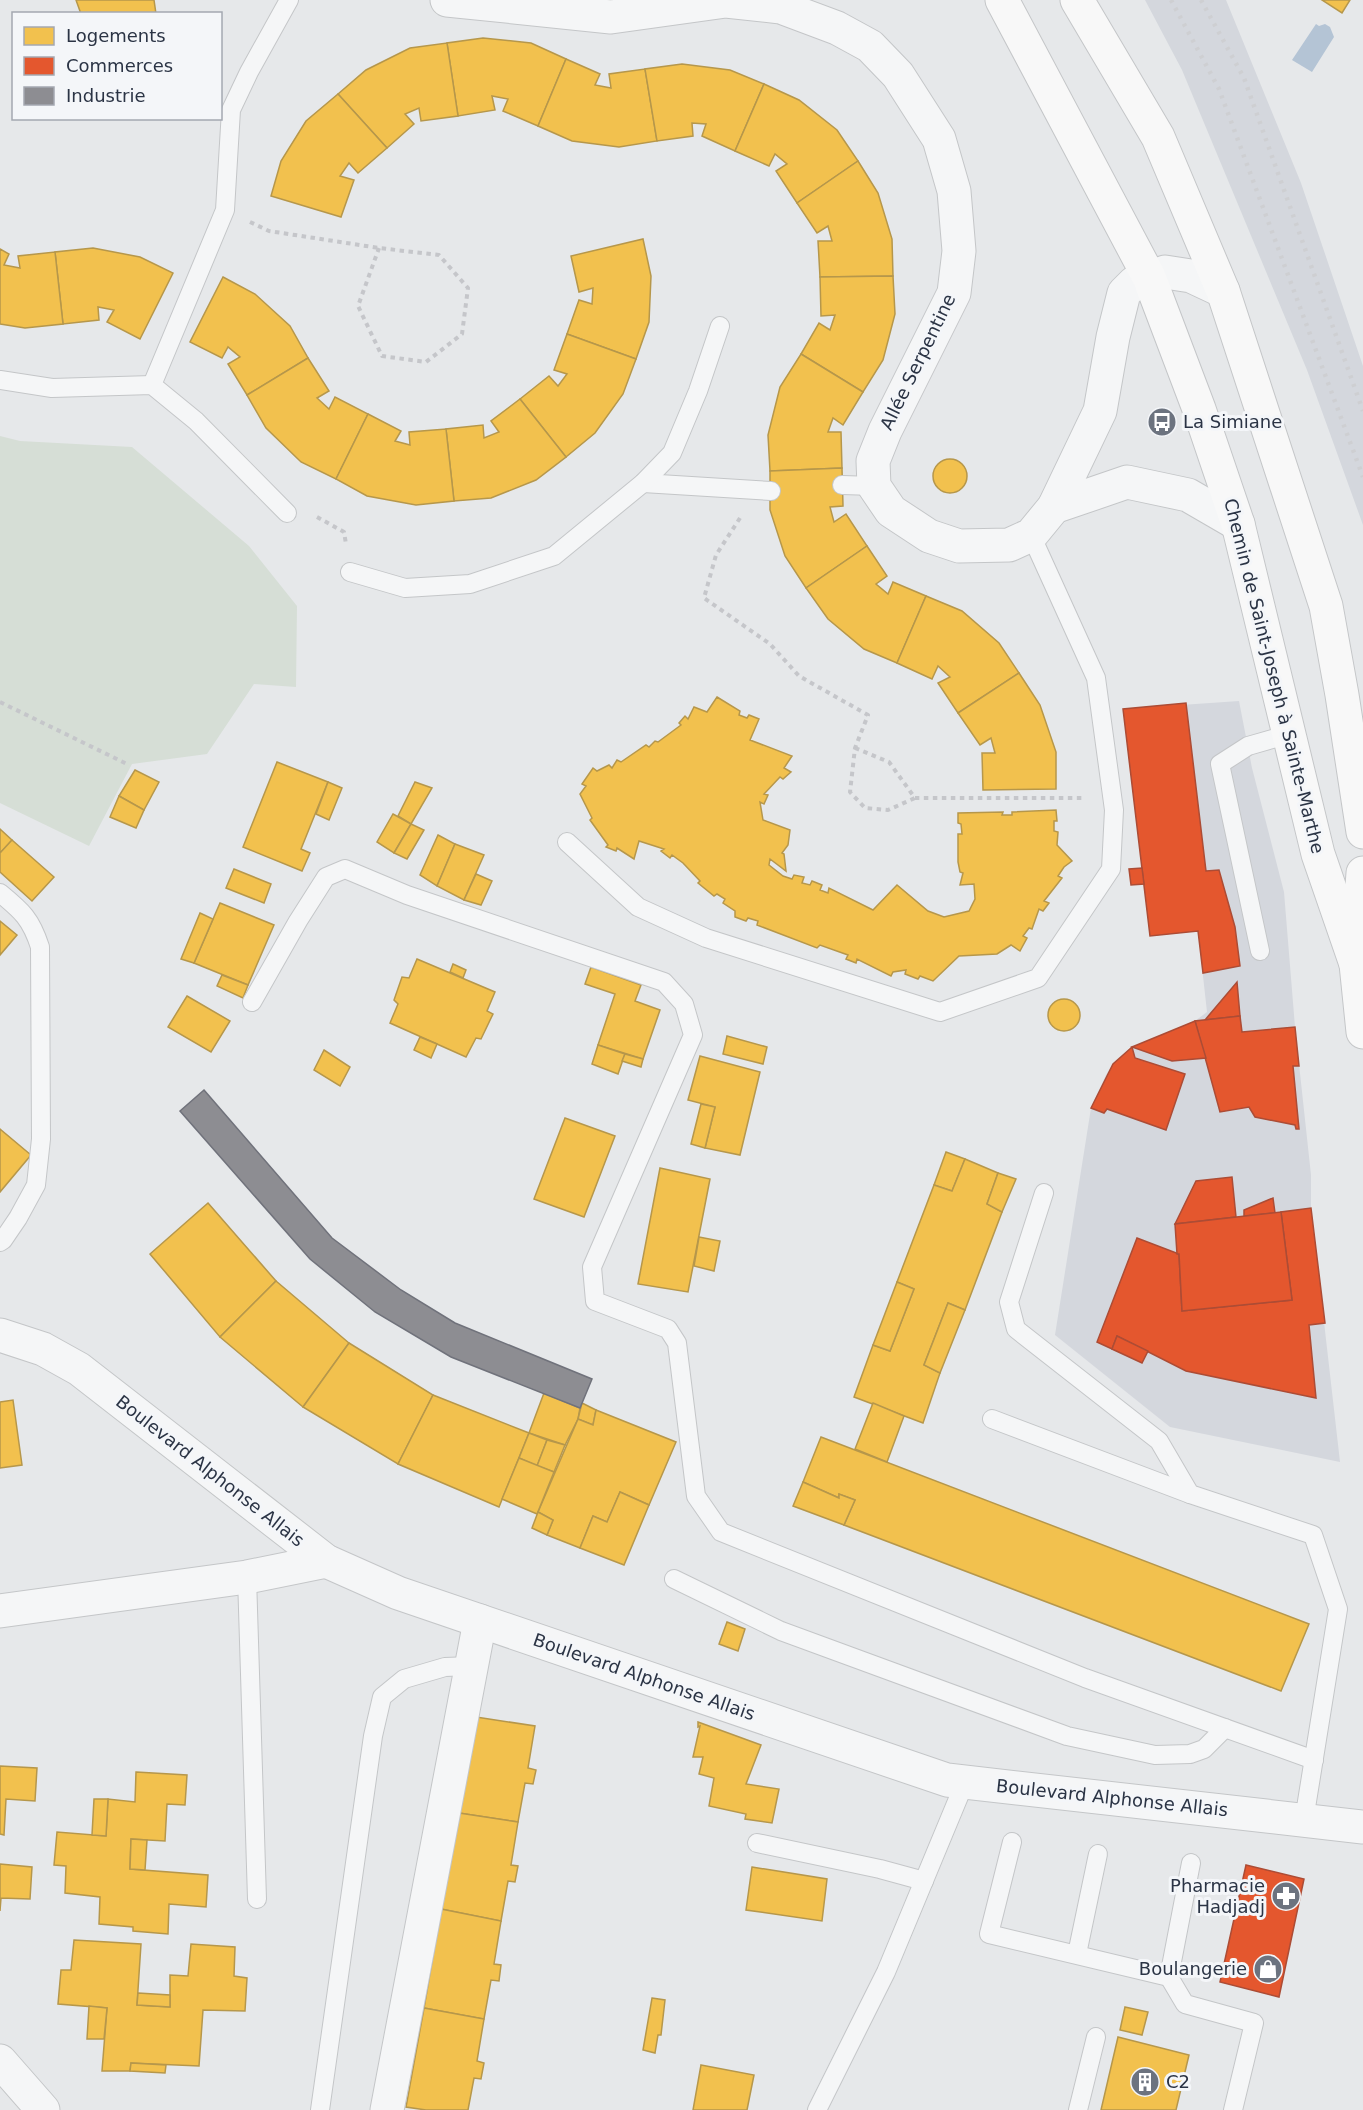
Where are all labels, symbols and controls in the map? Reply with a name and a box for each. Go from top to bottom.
legend [12,12,222,120]
text: Logements [66,25,166,46]
text: Commerces [66,55,173,76]
text: Industrie [66,85,145,106]
street label: Allée Serpentine [876,290,960,433]
bus stop icon: La Simiane [1146,406,1178,438]
place label: La Simiane [1183,411,1282,432]
street label: Chemin de Saint-Joseph à Sainte-Marthe [1220,496,1329,856]
street label: Boulevard Alphonse Allais [112,1391,309,1551]
street label: Boulevard Alphonse Allais [530,1629,758,1724]
street label: Boulevard Alphonse Allais [995,1775,1229,1820]
place label: Pharmacie Hadjadj [1170,1875,1265,1917]
pharmacy icon: Pharmacie Hadjadj [1270,1880,1302,1912]
shop icon: Boulangerie [1252,1953,1284,1985]
place label: Boulangerie [1139,1958,1247,1979]
building icon: C2 [1129,2066,1161,2098]
place label: C2 [1166,2071,1190,2092]

